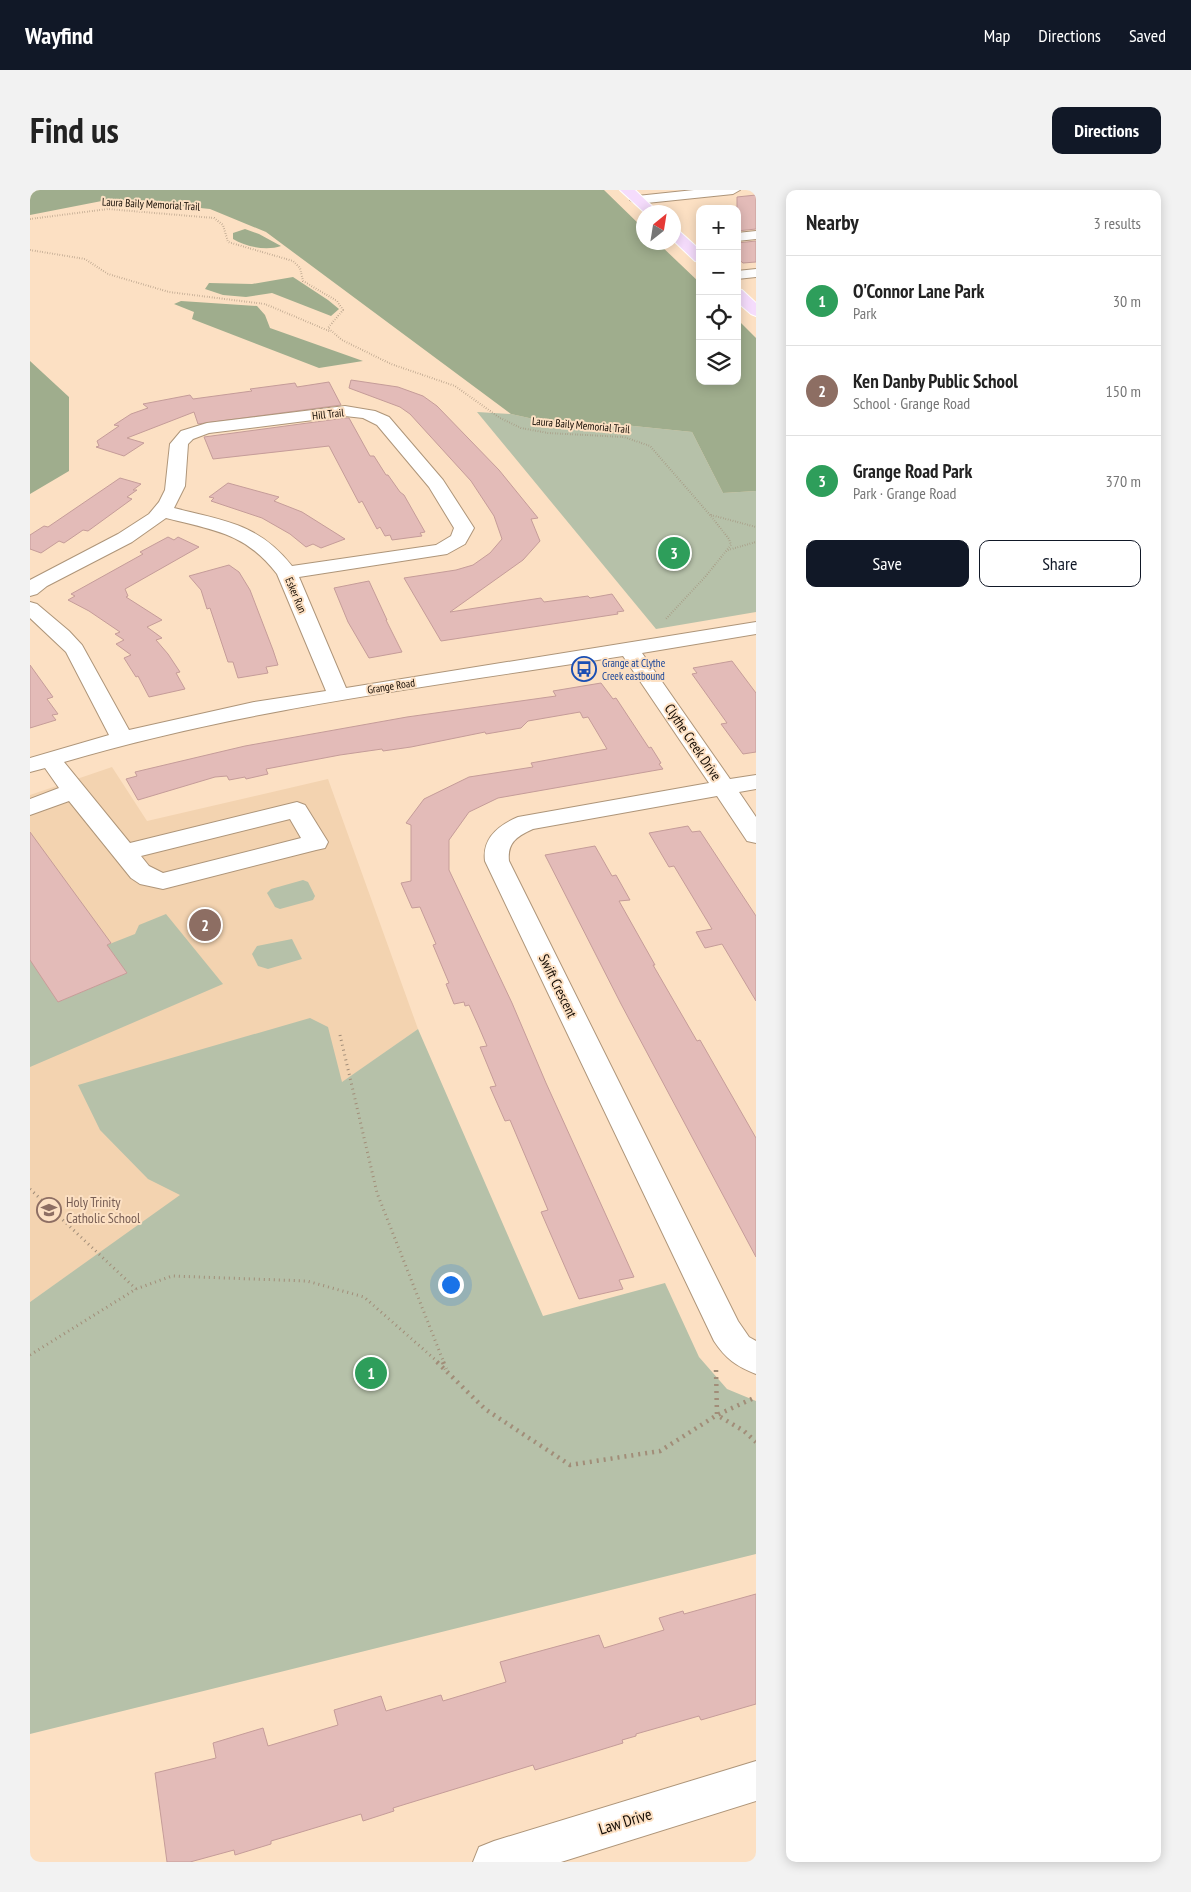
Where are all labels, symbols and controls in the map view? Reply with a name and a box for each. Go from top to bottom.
text: Wayfind [25,20,93,51]
text: Map [984,24,1010,47]
text: Directions [1038,24,1101,47]
text: Saved [1129,24,1166,47]
text: Find us [30,107,119,153]
button: Directions [1052,107,1161,154]
street label: Laura Baily Memorial Trail [102,194,201,214]
north arrow [636,205,681,250]
map controls [696,205,741,385]
button: + [696,205,741,250]
text: Nearby [806,209,859,236]
text: 3 results [1094,213,1141,233]
button: − [696,250,741,295]
text: O'Connor Lane Park [853,279,984,303]
text: 1 [818,291,826,311]
text: 30 m [1113,291,1141,311]
button: locate [696,295,741,340]
text: Park [853,303,877,323]
button: layers [696,340,741,385]
text: Ken Danby Public School [853,369,1018,393]
text: 2 [818,381,826,401]
text: 150 m [1106,381,1141,401]
text: School · Grange Road [853,393,970,413]
street label: Hill Trail [311,405,345,423]
street label: Laura Baily Memorial Trail [531,414,631,436]
text: Grange Road Park [853,459,972,483]
text: 3 [818,471,826,491]
text: 370 m [1106,471,1141,491]
text: Park · Grange Road [853,483,956,503]
pin: 3 [658,534,690,572]
button: Save [806,540,969,587]
button: Share [979,540,1141,587]
street label: Esker Run [282,575,310,615]
bus stop icon: Grange at Clythe Creek eastbound [571,656,597,682]
place label: Grange at Clythe Creek eastbound [602,656,666,683]
street label: Grange Road [366,675,416,697]
street label: Clythe Creek Drive [661,700,725,784]
pin: 2 [189,906,221,944]
street label: Swift Crescent [535,951,581,1021]
place label: Holy Trinity Catholic School [66,1193,141,1227]
school or university icon: Holy Trinity Catholic School [36,1197,62,1223]
your location [438,1272,464,1298]
pin: 1 [355,1354,387,1392]
street label: Law Drive [596,1803,654,1839]

